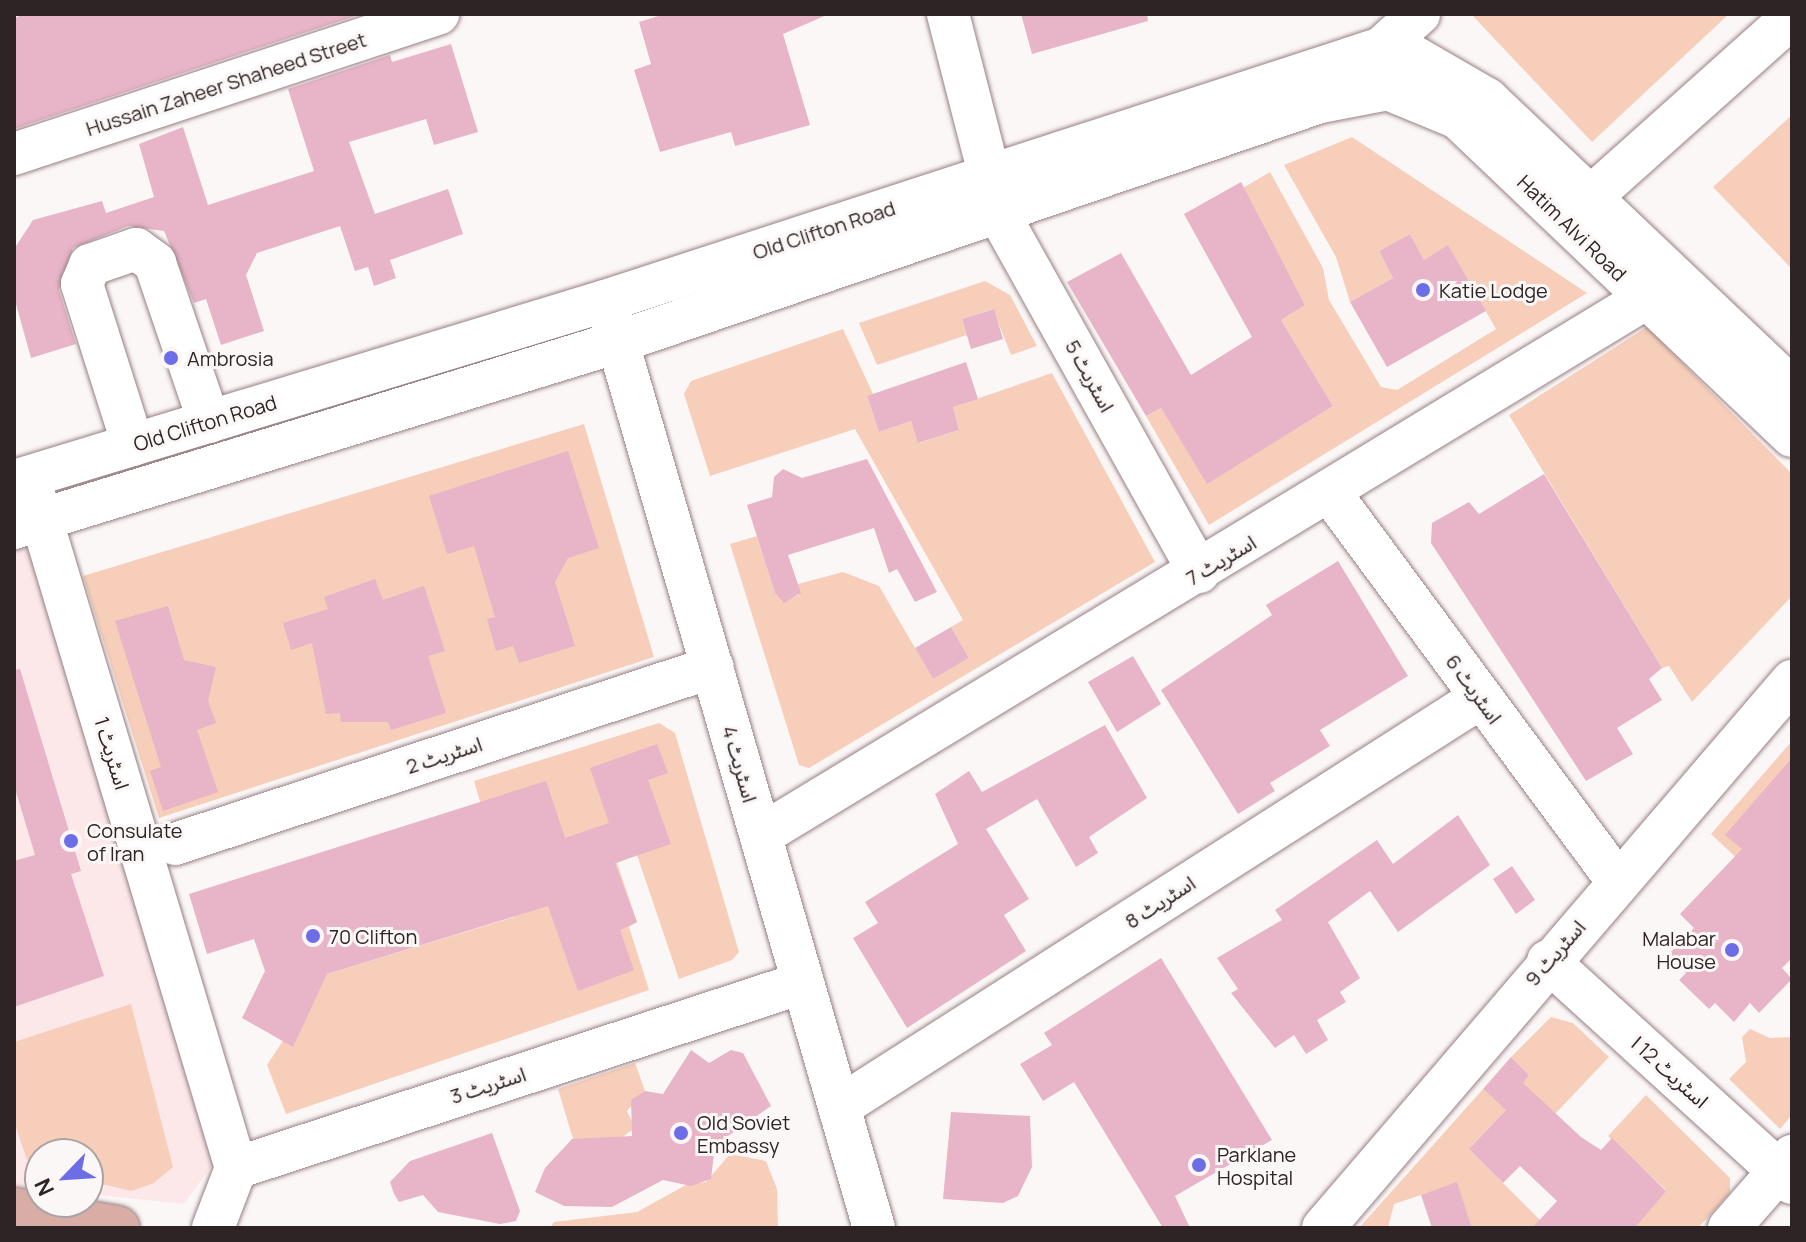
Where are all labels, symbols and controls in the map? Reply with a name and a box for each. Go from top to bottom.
street label: Hussain Zaheer Shaheed Street [83,27,369,141]
street label: Hatim Alvi Road [1513,170,1631,286]
street label: Old Clifton Road [750,196,898,264]
place label: Katie Lodge [1439,278,1548,302]
marker: Katie Lodge [1414,281,1432,299]
street label: اسٹریٹ 5 [1060,336,1120,416]
place label: Ambrosia [187,346,273,370]
marker: Ambrosia [162,349,180,367]
street label: Old Clifton Road [131,390,279,456]
street label: اسٹریٹ 7 [1182,530,1260,590]
street label: اسٹریٹ 6 [1441,650,1507,728]
street label: اسٹریٹ 1 [90,714,134,792]
street label: اسٹریٹ 4 [718,723,762,805]
street label: اسٹریٹ 2 [403,731,485,779]
place label: Consulate of Iran [87,818,182,865]
marker: Consulate of Iran [62,832,80,850]
street label: اسٹریٹ 8 [1120,871,1200,933]
street label: اسٹریٹ 9 [1520,915,1590,991]
place label: 70 Clifton [329,924,417,948]
place label: Malabar House [1642,926,1716,973]
marker: 70 Clifton [304,927,322,945]
marker: Malabar House [1723,941,1741,959]
street label: اسٹریٹ 12 ا [1627,1031,1713,1113]
street label: اسٹریٹ 3 [447,1062,529,1108]
place label: Old Soviet Embassy [697,1110,790,1157]
marker: Old Soviet Embassy [672,1124,690,1142]
north arrow [24,1138,104,1218]
place label: Parklane Hospital [1217,1142,1296,1189]
marker: Parklane Hospital [1188,1154,1210,1176]
text: N [27,1174,61,1201]

